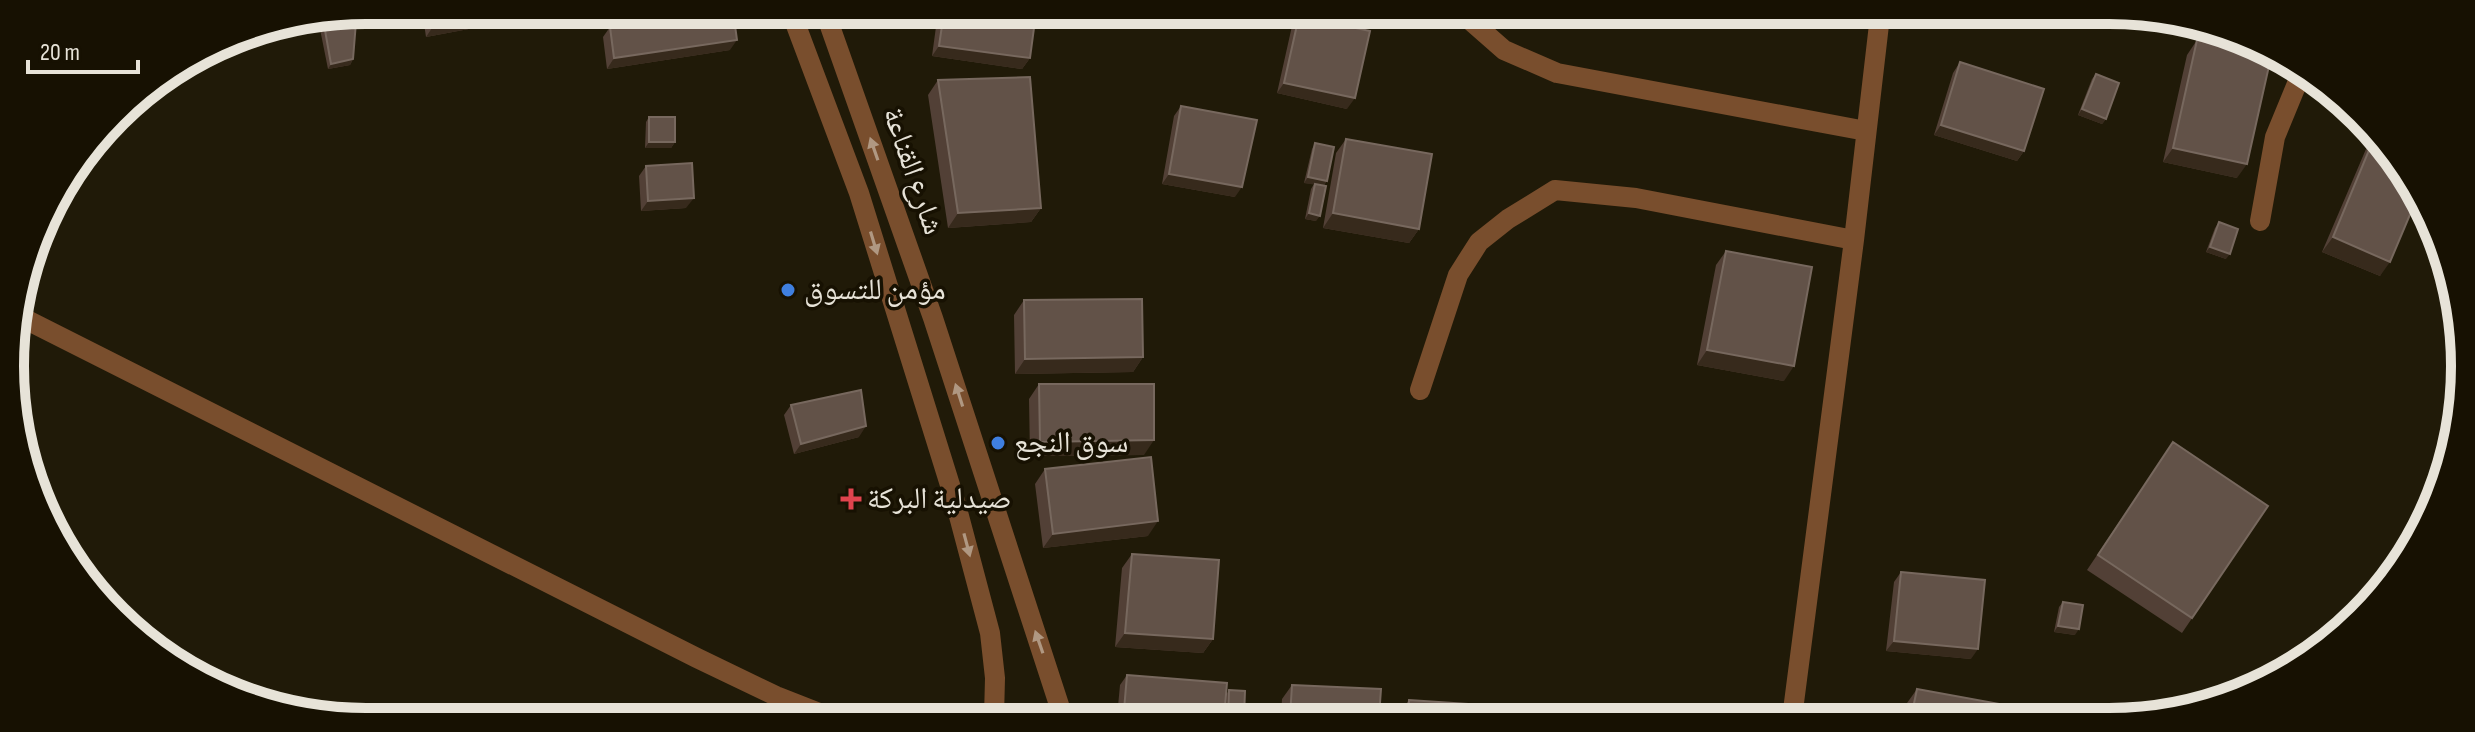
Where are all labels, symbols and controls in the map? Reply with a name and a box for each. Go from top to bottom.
scale bar [28,24,138,74]
text: 20 m [40,38,80,67]
street label: شارع القناعة [874,103,952,239]
one-way arrow [867,137,880,161]
one-way arrow [869,231,881,255]
place label: مؤمن للتسوق [804,272,946,308]
marker: مؤمن للتسوق [779,281,797,299]
one-way arrow [952,383,964,407]
place label: سوق النجع [1014,425,1129,461]
marker: سوق النجع [989,434,1007,452]
place label: صيدلية البركة [867,481,1011,517]
marker: صيدلية البركة [842,490,860,508]
one-way arrow [961,533,973,558]
one-way arrow [1033,630,1045,654]

